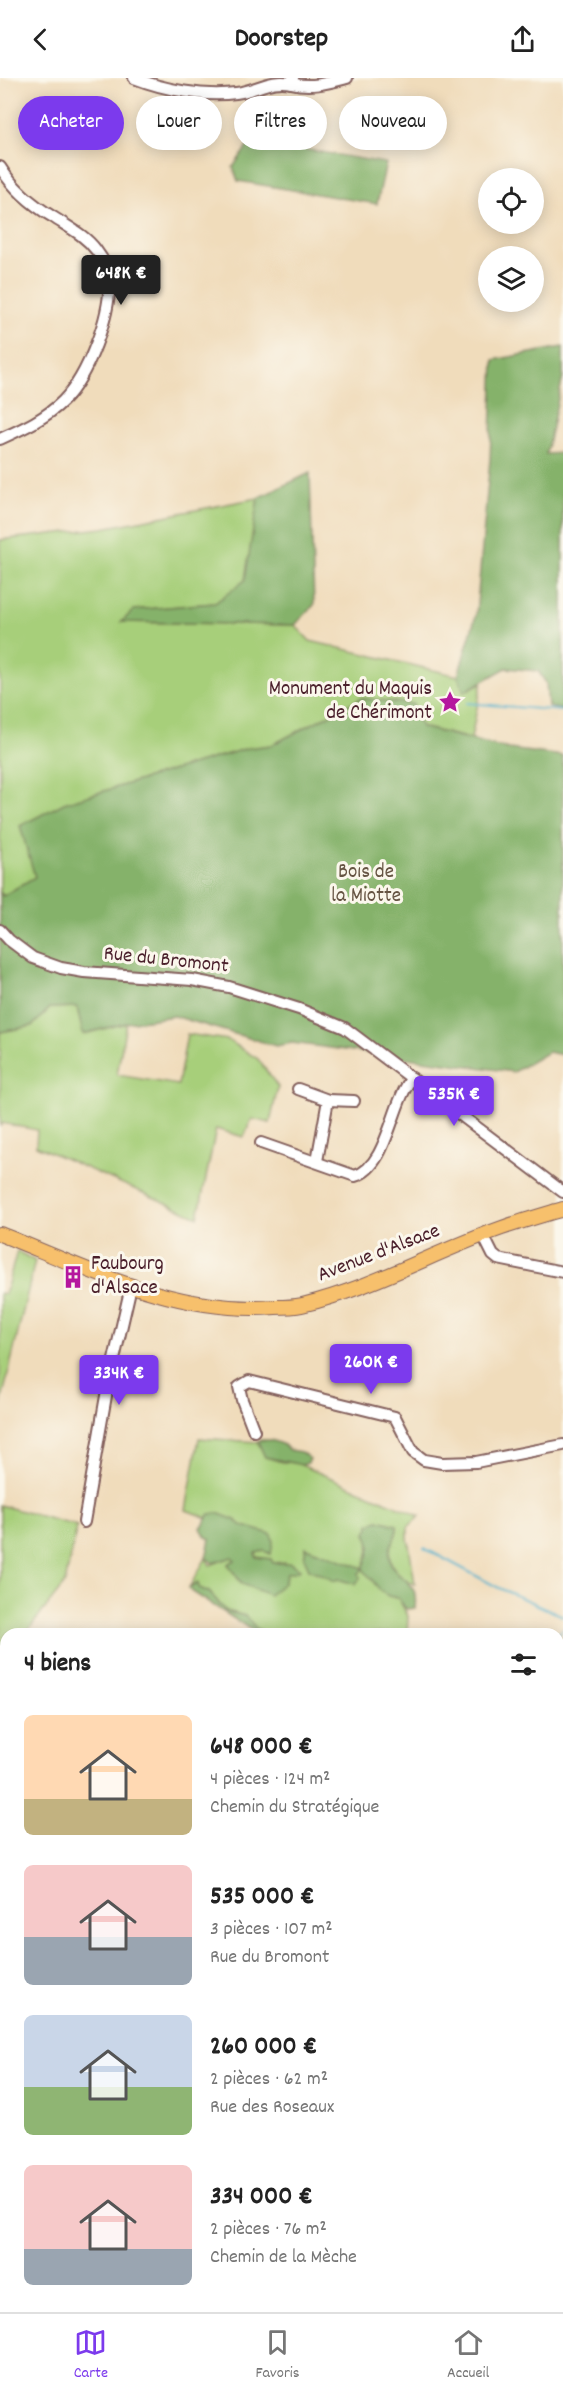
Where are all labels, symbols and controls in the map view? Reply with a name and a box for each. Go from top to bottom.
text: Doorstep [235,20,328,59]
icon: back [24,23,57,56]
icon: share [506,23,539,56]
chip: Acheter [18,96,124,150]
chip: Louer [136,96,222,150]
chip: Filtres [234,96,327,150]
chip: Nouveau [339,96,447,150]
map controls [478,168,544,312]
button: locate [478,168,544,234]
button: layers [478,246,544,312]
pin: 648K € [72,255,170,306]
text: 648K € [95,260,147,288]
place label: Monument du Maquis de Chérimont [269,675,432,729]
place icon: Monument du Maquis de Chérimont [437,689,463,715]
park label: Bois de la Miotte [331,858,401,912]
street label: Rue du Bromont [102,940,230,982]
pin: 535K € [405,1076,503,1127]
text: 535K € [428,1081,480,1109]
street label: Avenue d'Alsace [313,1217,445,1291]
place label: Faubourg d'Alsace [91,1250,164,1304]
building icon: Faubourg d'Alsace [60,1264,86,1290]
pin: 260K € [322,1344,420,1395]
text: 260K € [344,1349,398,1377]
pin: 334K € [70,1355,168,1406]
text: 334K € [93,1360,145,1388]
text: 4 biens [24,1646,91,1683]
icon: filters [507,1648,540,1681]
text: 648 000 € [210,1729,313,1766]
icon: home [72,1739,144,1811]
text: 4 pièces · 124 m² [210,1766,330,1794]
text: Chemin du Stratégique [210,1794,379,1822]
text: 535 000 € [210,1879,315,1916]
icon: home [72,1889,144,1961]
text: 3 pièces · 107 m² [210,1916,333,1944]
text: Rue du Bromont [210,1944,329,1972]
text: 260 000 € [210,2029,317,2066]
icon: home [72,2039,144,2111]
text: 2 pièces · 62 m² [210,2066,328,2094]
text: Rue des Roseaux [210,2094,334,2122]
text: 334 000 € [210,2179,313,2216]
icon: home [72,2189,144,2261]
text: 2 pièces · 76 m² [210,2216,327,2244]
text: Chemin de la Mèche [210,2244,357,2272]
tab: Carte [74,2326,108,2385]
tab: Favoris [255,2326,300,2385]
tab: Accueil [447,2326,489,2385]

